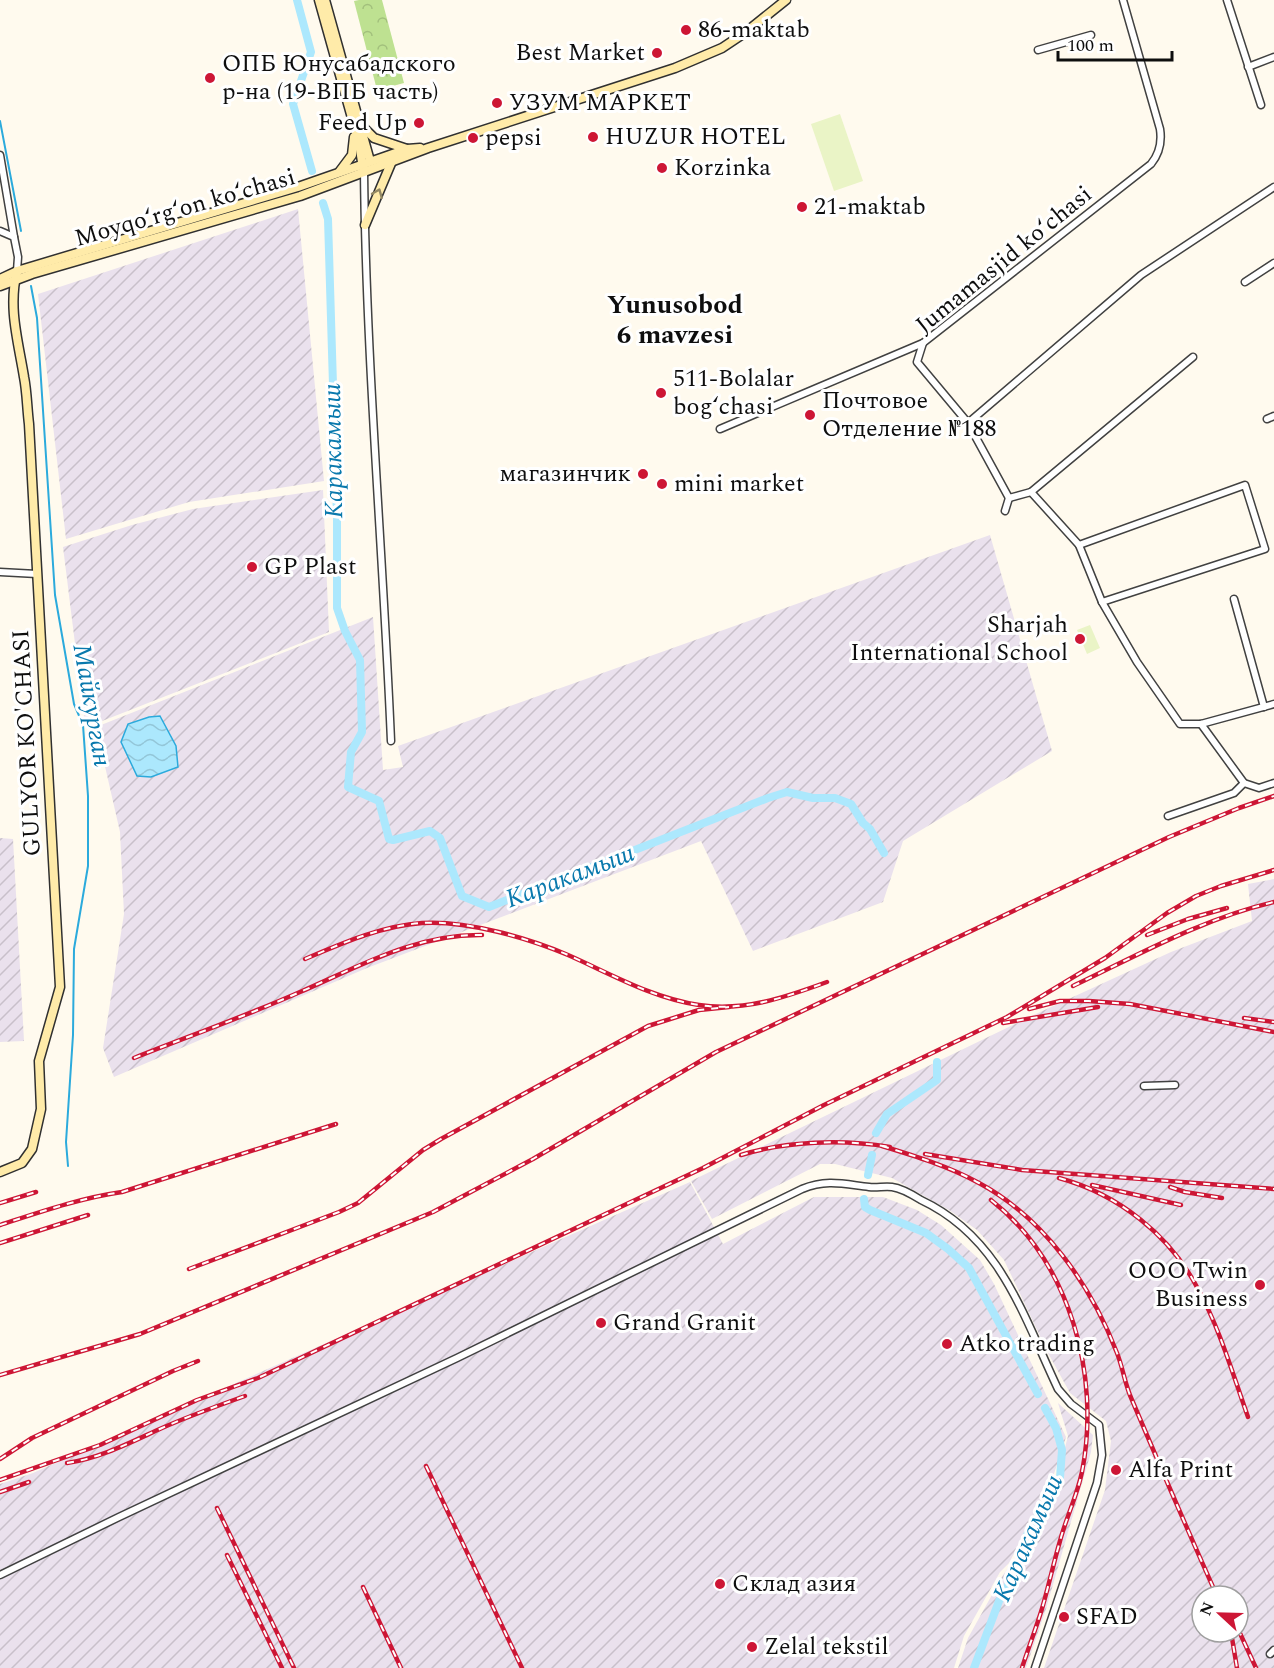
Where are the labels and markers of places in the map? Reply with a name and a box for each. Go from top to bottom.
place label: 86-maktab [698,12,810,48]
marker: 86-maktab [679,23,693,37]
place label: Best Market [515,35,645,71]
place label: ОПБ Юнусабадского р-на (19-ВПБ часть) [222,46,456,110]
marker: Best Market [650,46,664,60]
marker: ОПБ Юнусабадского р-на (19-ВПБ часть) [203,71,217,85]
place label: УЗУМ МАРКЕТ [509,85,691,121]
marker: УЗУМ МАРКЕТ [490,96,504,110]
place label: Feed Up [318,105,407,141]
marker: Feed Up [412,116,426,130]
place label: HUZUR HOTEL [605,119,786,155]
place label: pepsi [485,120,542,156]
marker: HUZUR HOTEL [586,130,600,144]
marker: pepsi [466,131,480,145]
place label: Korzinka [674,150,771,186]
marker: Korzinka [655,161,669,175]
place label: 21-maktab [814,189,926,225]
marker: 21-maktab [795,200,809,214]
place label: 511-Bolalar bogʻchasi [673,361,794,425]
place label: Почтовое Отделение №188 [822,383,996,447]
marker: 511-Bolalar bogʻchasi [654,386,668,400]
marker: Почтовое Отделение №188 [803,408,817,422]
place label: магазинчик [499,456,631,492]
place label: mini market [674,466,804,502]
marker: магазинчик [636,467,650,481]
marker: mini market [655,477,669,491]
place label: GP Plast [264,549,356,585]
marker: GP Plast [245,560,259,574]
place label: Sharjah International School [850,607,1068,671]
marker: Sharjah International School [1073,632,1087,646]
place label: ООО Twin Business [1128,1253,1248,1317]
marker: ООО Twin Business [1253,1278,1267,1292]
place label: Grand Granit [613,1305,756,1341]
marker: Grand Granit [594,1316,608,1330]
place label: Atko trading [959,1326,1095,1362]
marker: Atko trading [940,1337,954,1351]
place label: Alfa Print [1128,1452,1233,1488]
marker: Alfa Print [1109,1463,1123,1477]
place label: Склад азия [732,1566,856,1602]
marker: Склад азия [713,1577,727,1591]
place label: SFAD [1076,1599,1138,1635]
marker: SFAD [1057,1610,1071,1624]
place label: Zelal tekstil [764,1629,889,1665]
marker: Zelal tekstil [745,1640,759,1654]

